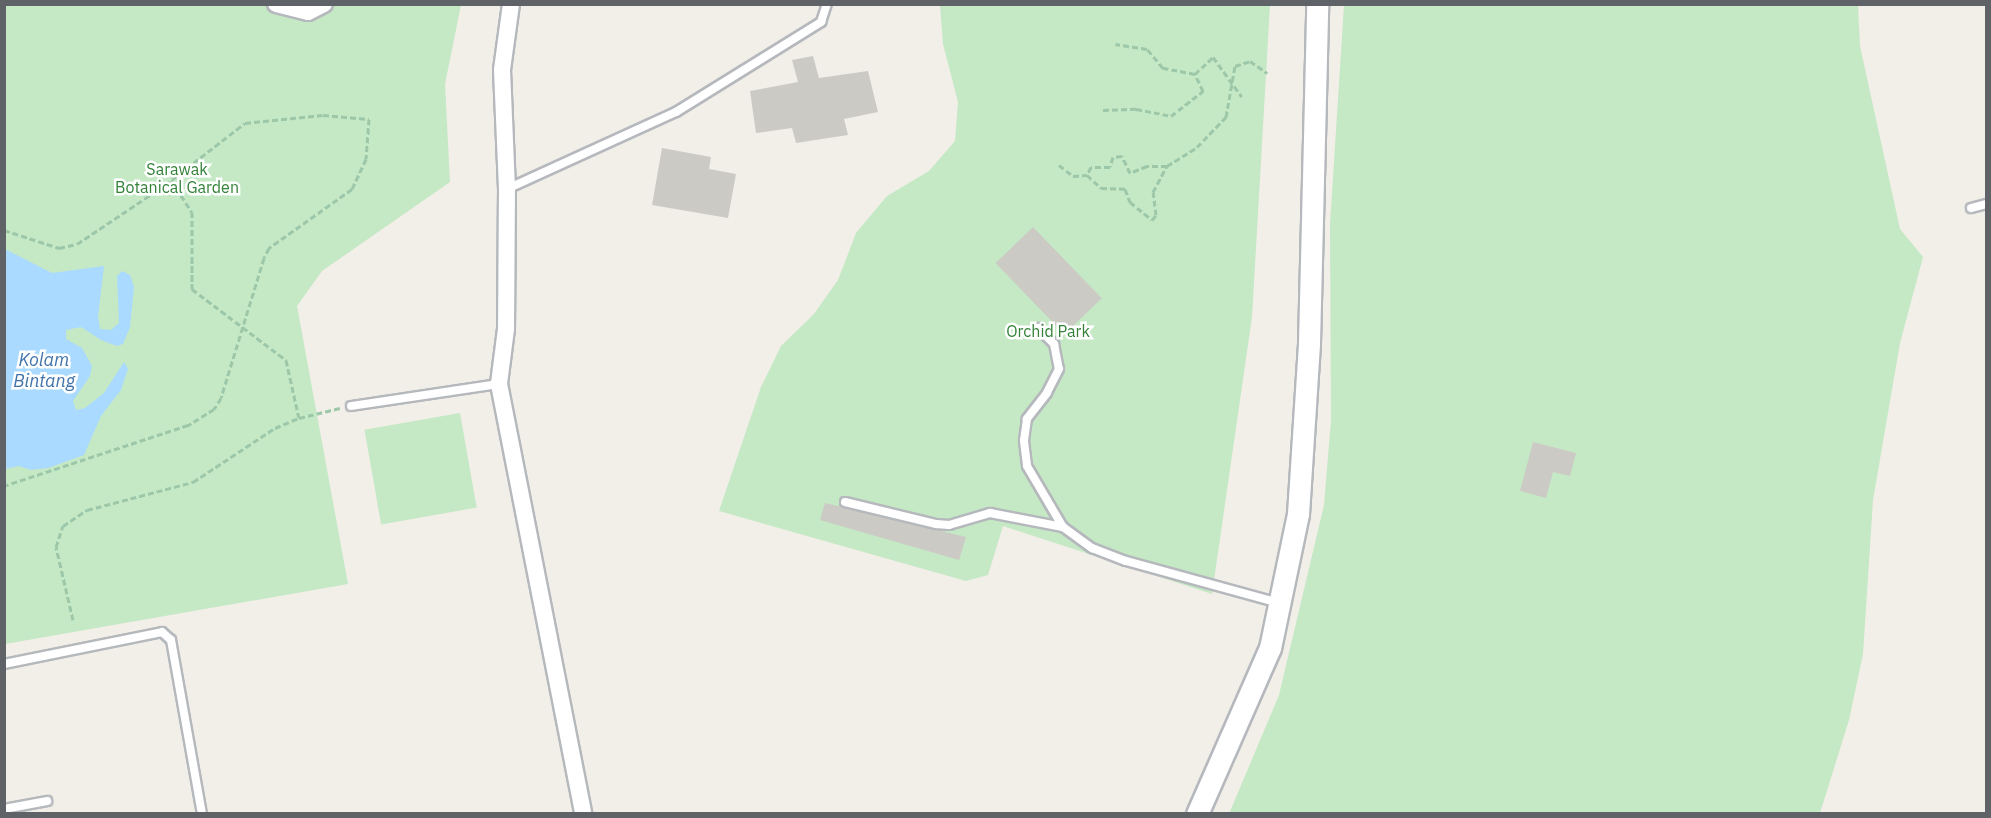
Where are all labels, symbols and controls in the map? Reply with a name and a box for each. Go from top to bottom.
park label: Sarawak Botanical Garden [115,159,239,197]
park label: Orchid Park [1006,321,1090,341]
water label: Kolam Bintang [13,350,75,392]

